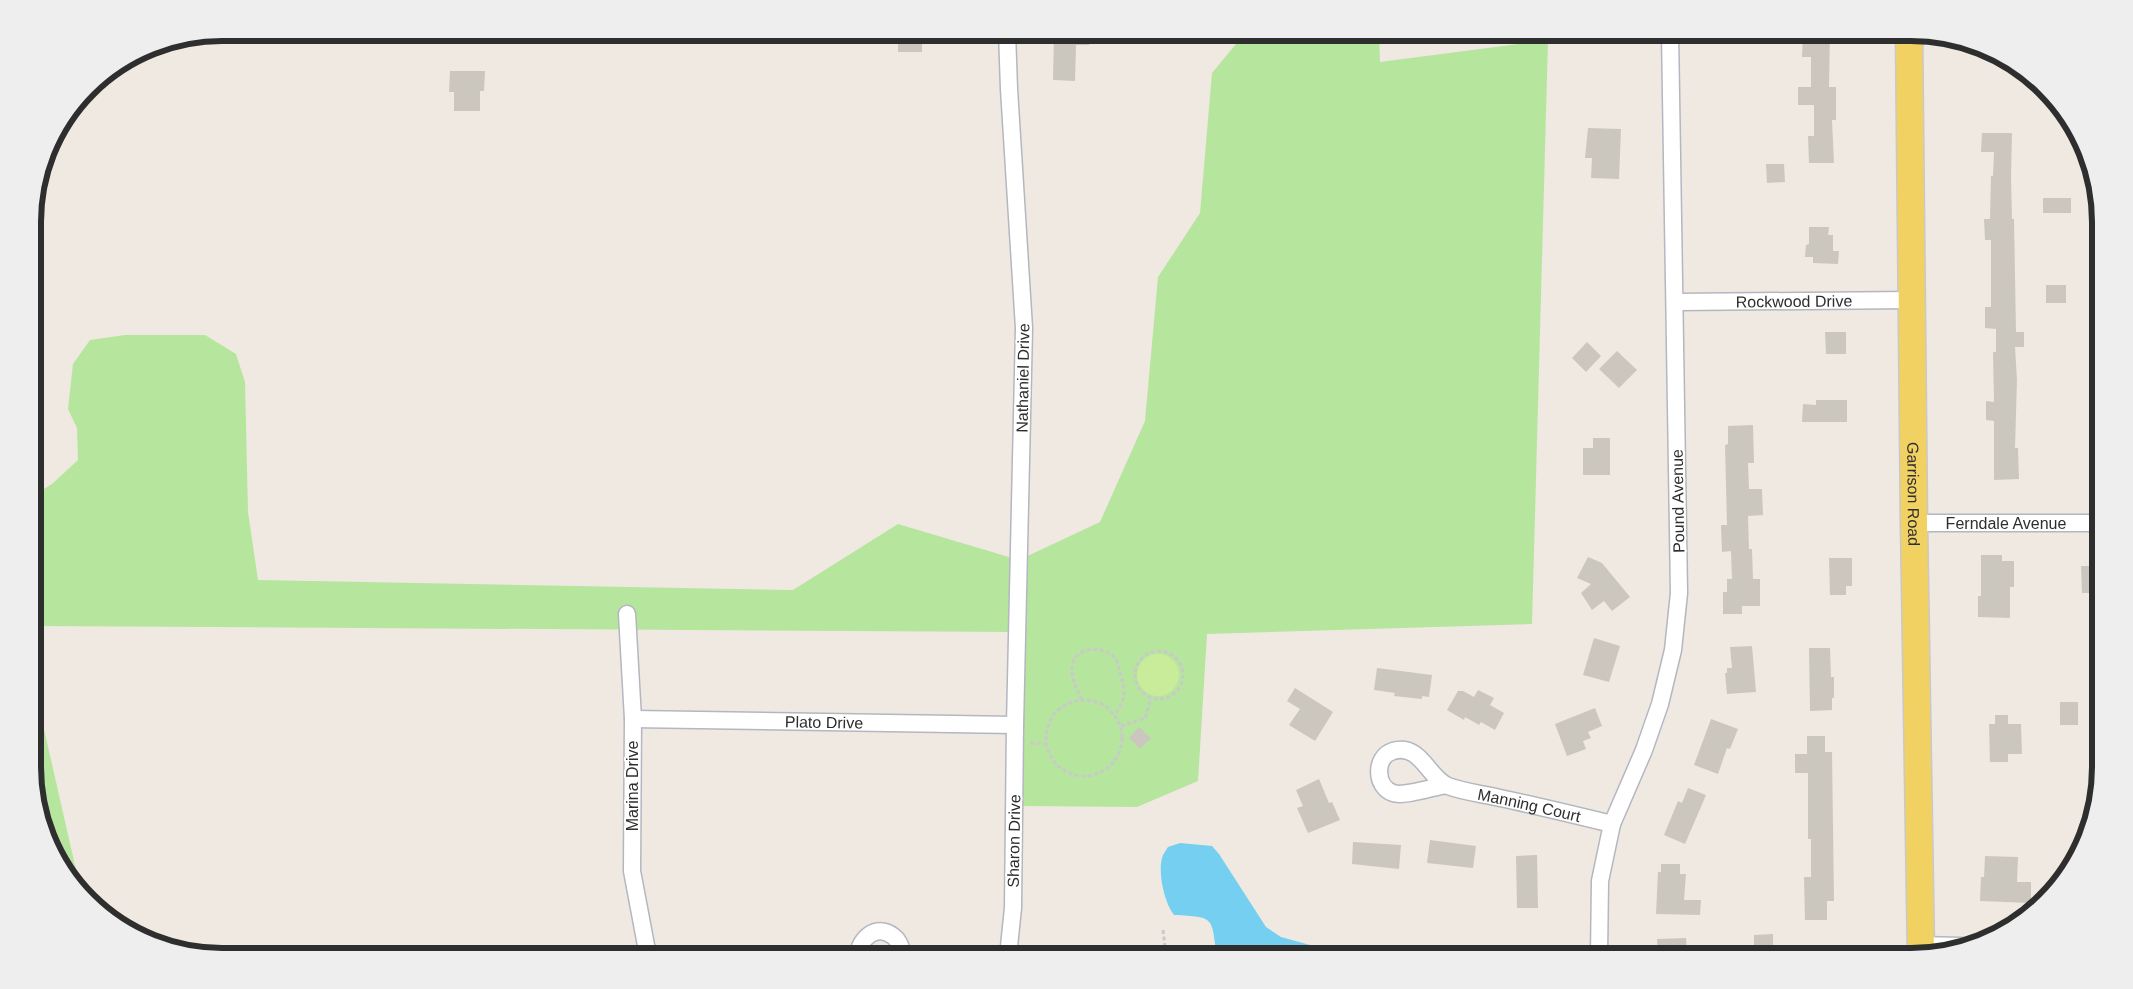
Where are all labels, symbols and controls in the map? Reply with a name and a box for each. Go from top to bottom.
street label: Rockwood Drive [1736,292,1852,310]
street label: Nathaniel Drive [1014,323,1032,433]
street label: Garrison Road [1905,442,1923,546]
street label: Pound Avenue [1669,449,1687,553]
street label: Ferndale Avenue [1946,515,2066,532]
street label: Plato Drive [785,713,863,731]
street label: Marina Drive [624,741,641,831]
street label: Manning Court [1476,785,1583,825]
street label: Sharon Drive [1005,794,1023,888]

